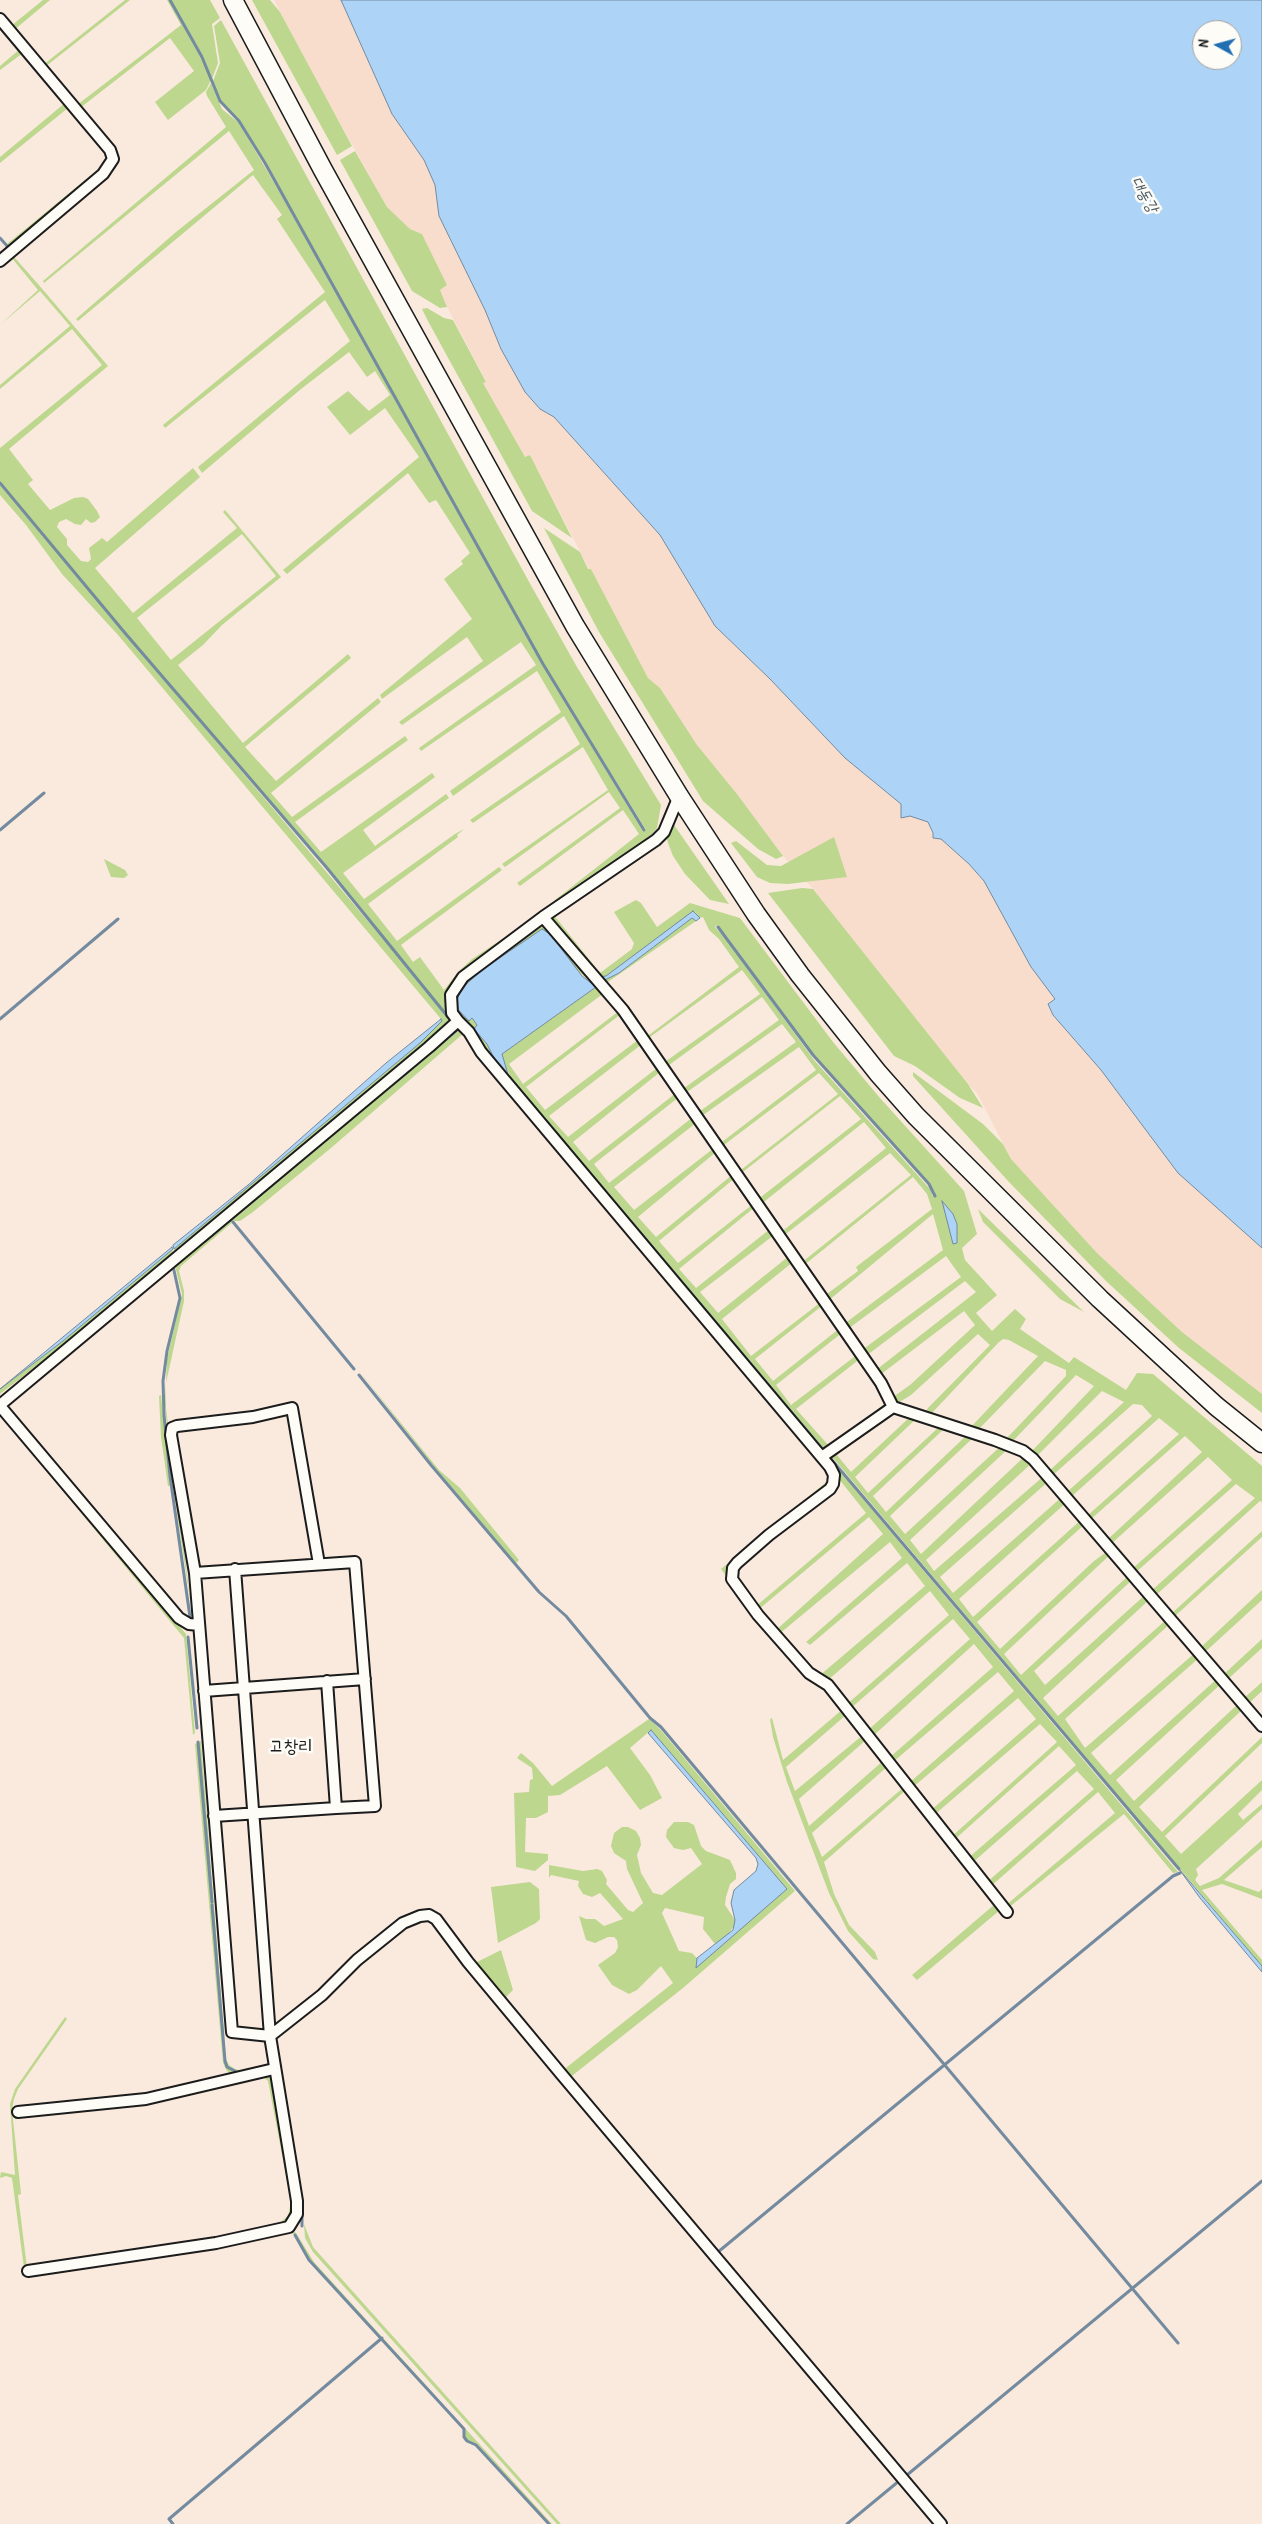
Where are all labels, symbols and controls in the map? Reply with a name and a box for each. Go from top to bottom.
north arrow [1192,20,1242,70]
text: N [1193,38,1212,48]
water label: 대동강 [1126,173,1162,217]
district label: 고창리 [269,1736,313,1758]

